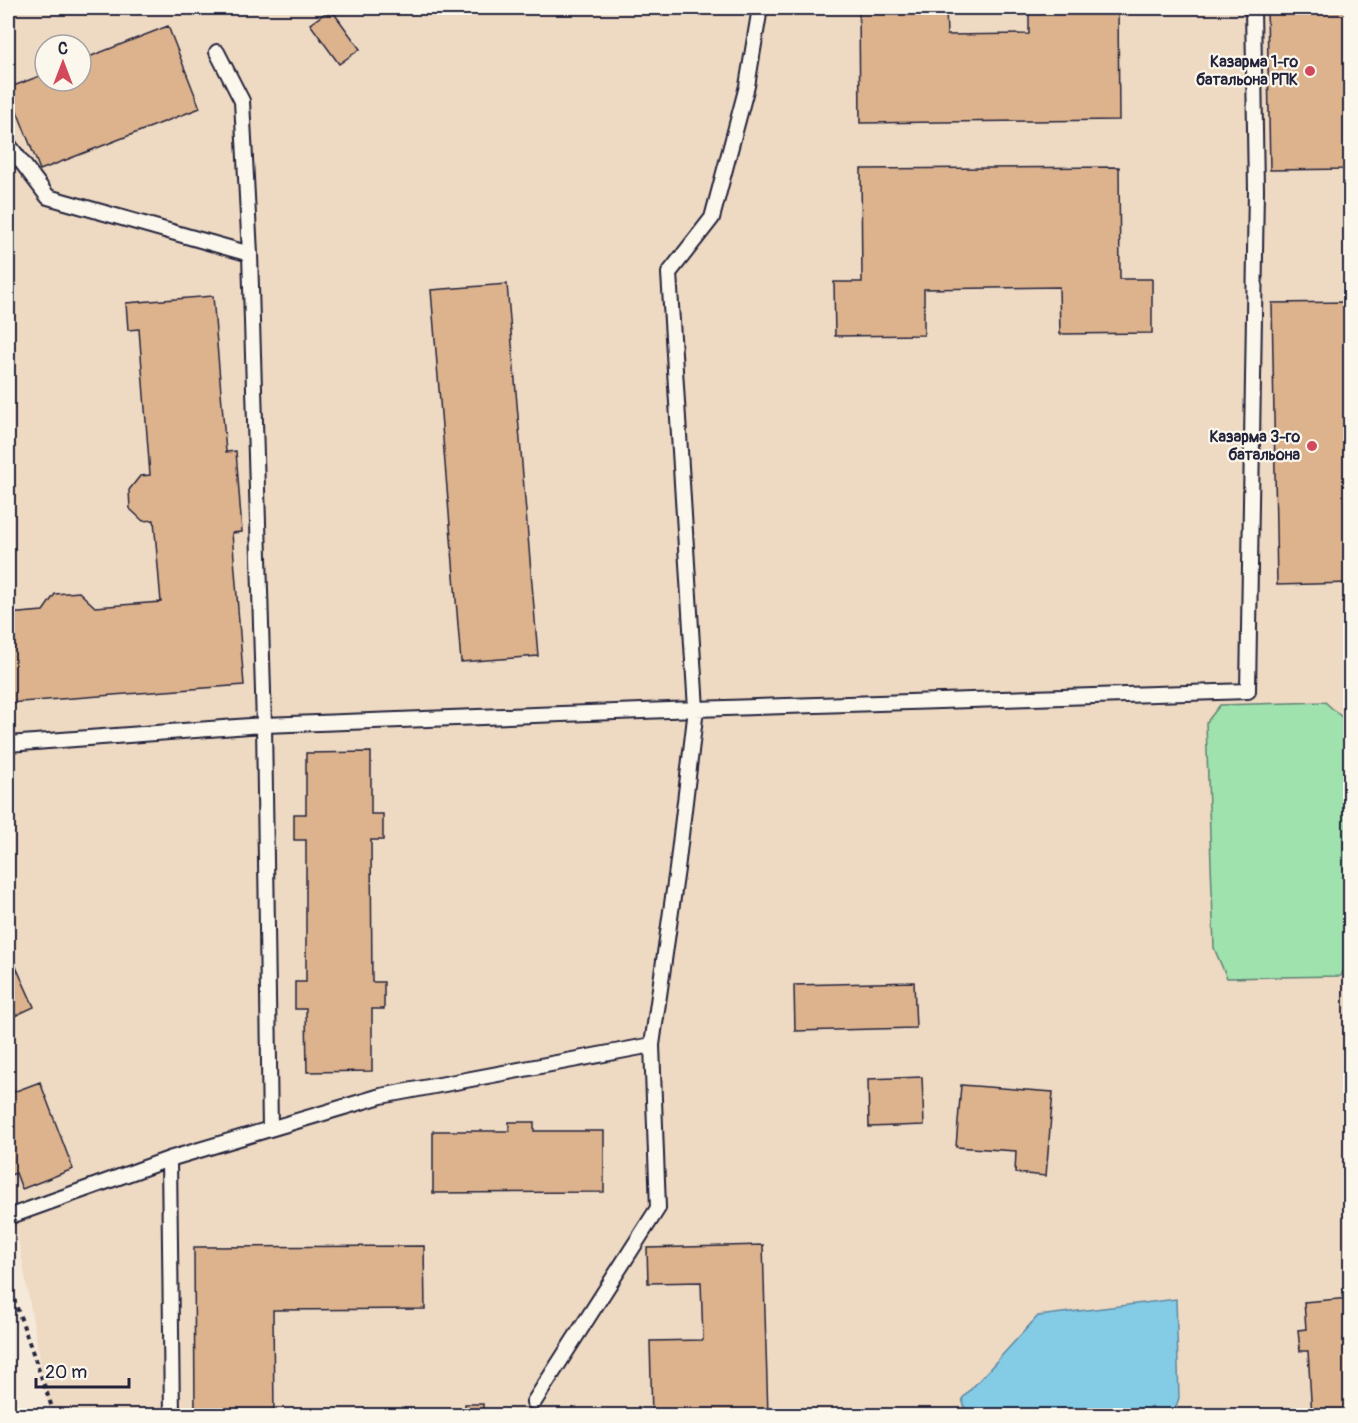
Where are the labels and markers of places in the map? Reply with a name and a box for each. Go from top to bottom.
place label: Казарма 1-го батальона РПК [1196,52,1298,90]
marker: Казарма 1-го батальона РПК [1303,64,1317,78]
place label: Казарма 3-го батальона [1209,427,1301,465]
marker: Казарма 3-го батальона [1305,439,1319,453]

